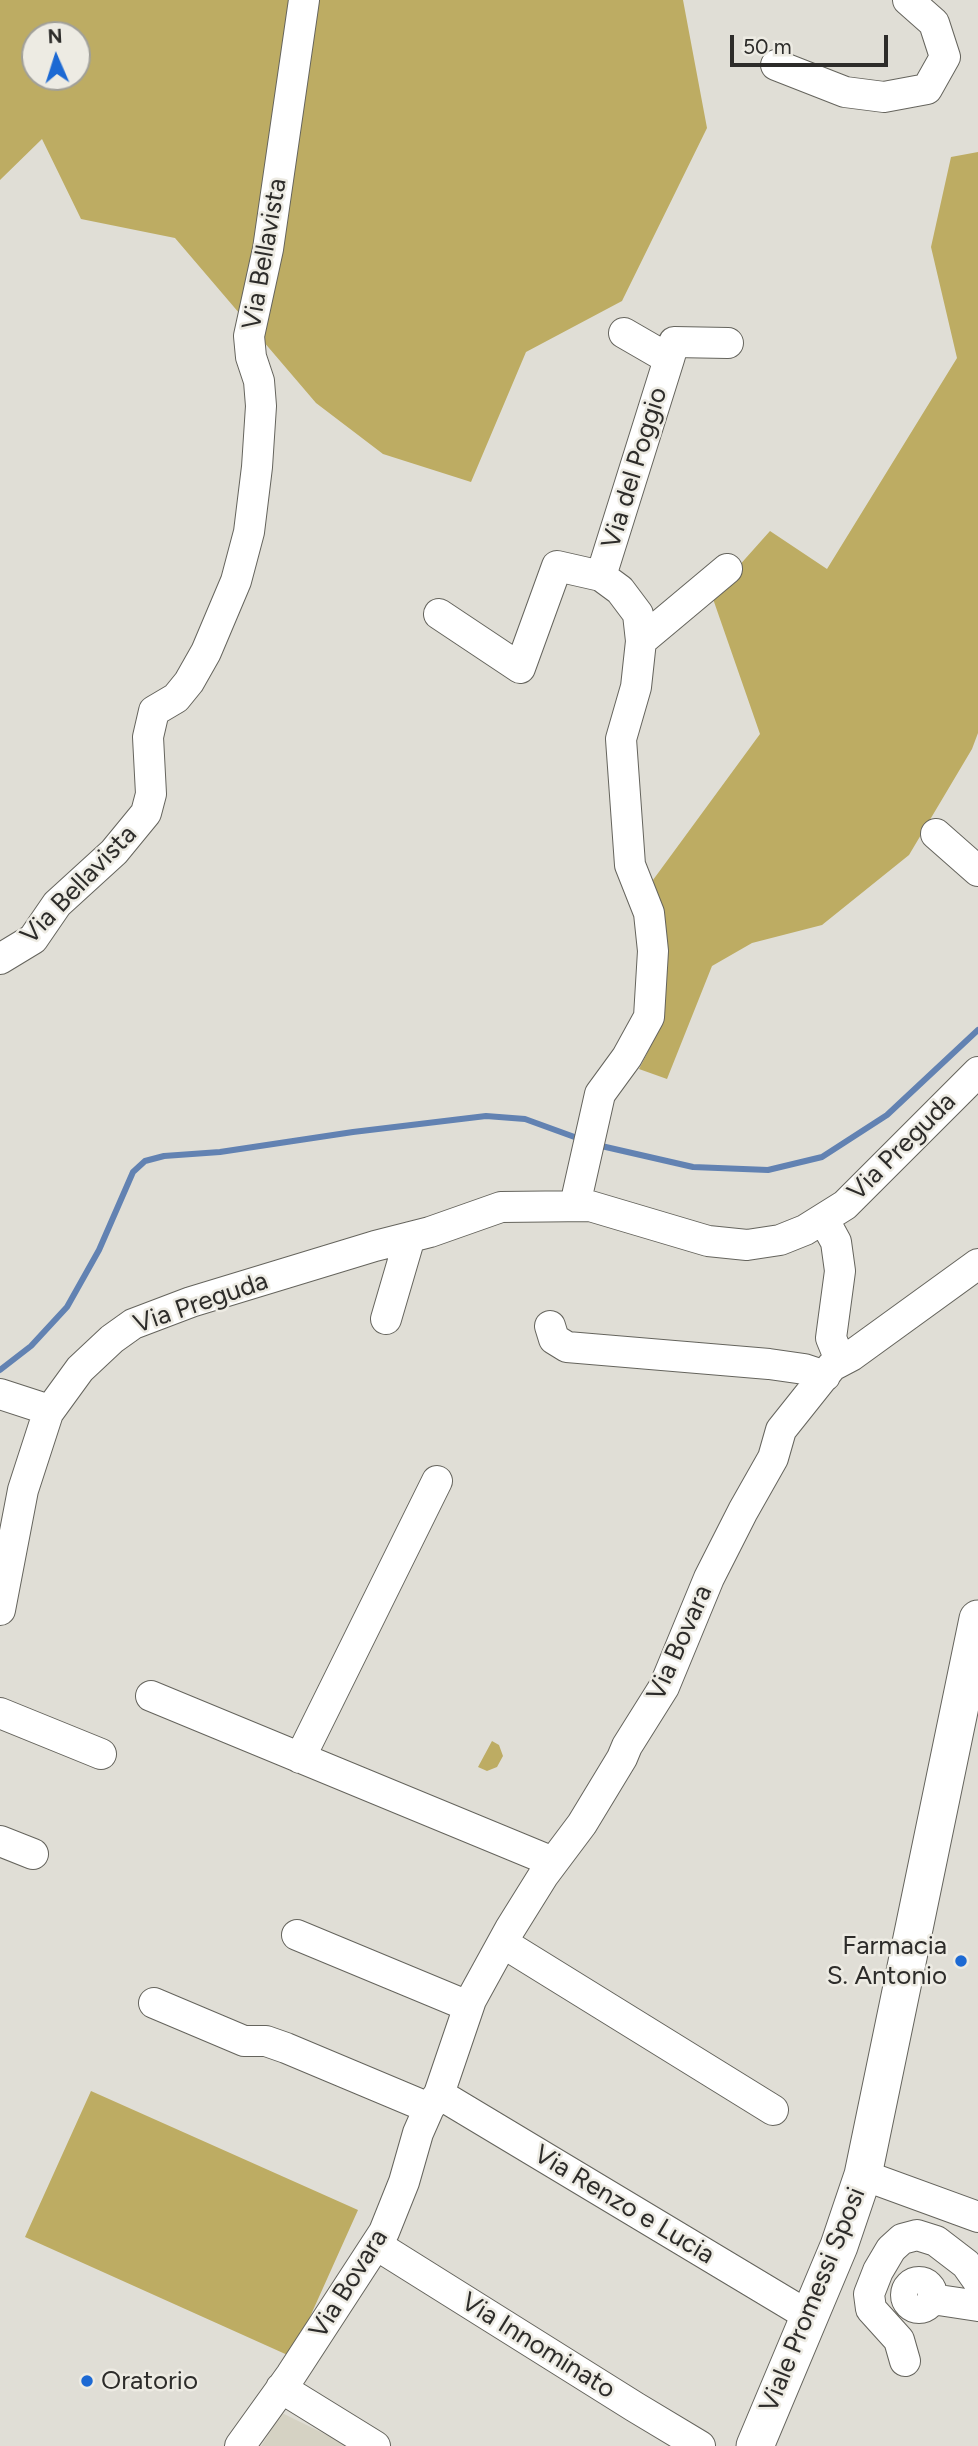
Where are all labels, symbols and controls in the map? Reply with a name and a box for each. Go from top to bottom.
north arrow [21,21,91,91]
scale bar [733,21,890,65]
text: N [47,25,63,48]
text: 50 m [743,34,792,59]
street label: Via Bellavista [236,176,294,332]
street label: Via del Poggio [596,384,674,552]
street label: Via Bellavista [15,819,143,951]
street label: Via Preguda [841,1086,963,1208]
street label: Via Preguda [130,1265,272,1341]
street label: Via Bovara [641,1581,719,1705]
place label: Farmacia S. Antonio [827,1930,947,1992]
marker: Farmacia S. Antonio [953,1953,969,1969]
street label: Via Renzo e Lucia [528,2139,720,2271]
street label: Viale Promessi Sposi [754,2183,872,2417]
street label: Via Bovara [303,2224,395,2344]
street label: Via Innominato [455,2286,621,2406]
place label: Oratorio [101,2365,198,2397]
marker: Oratorio [79,2373,95,2389]

